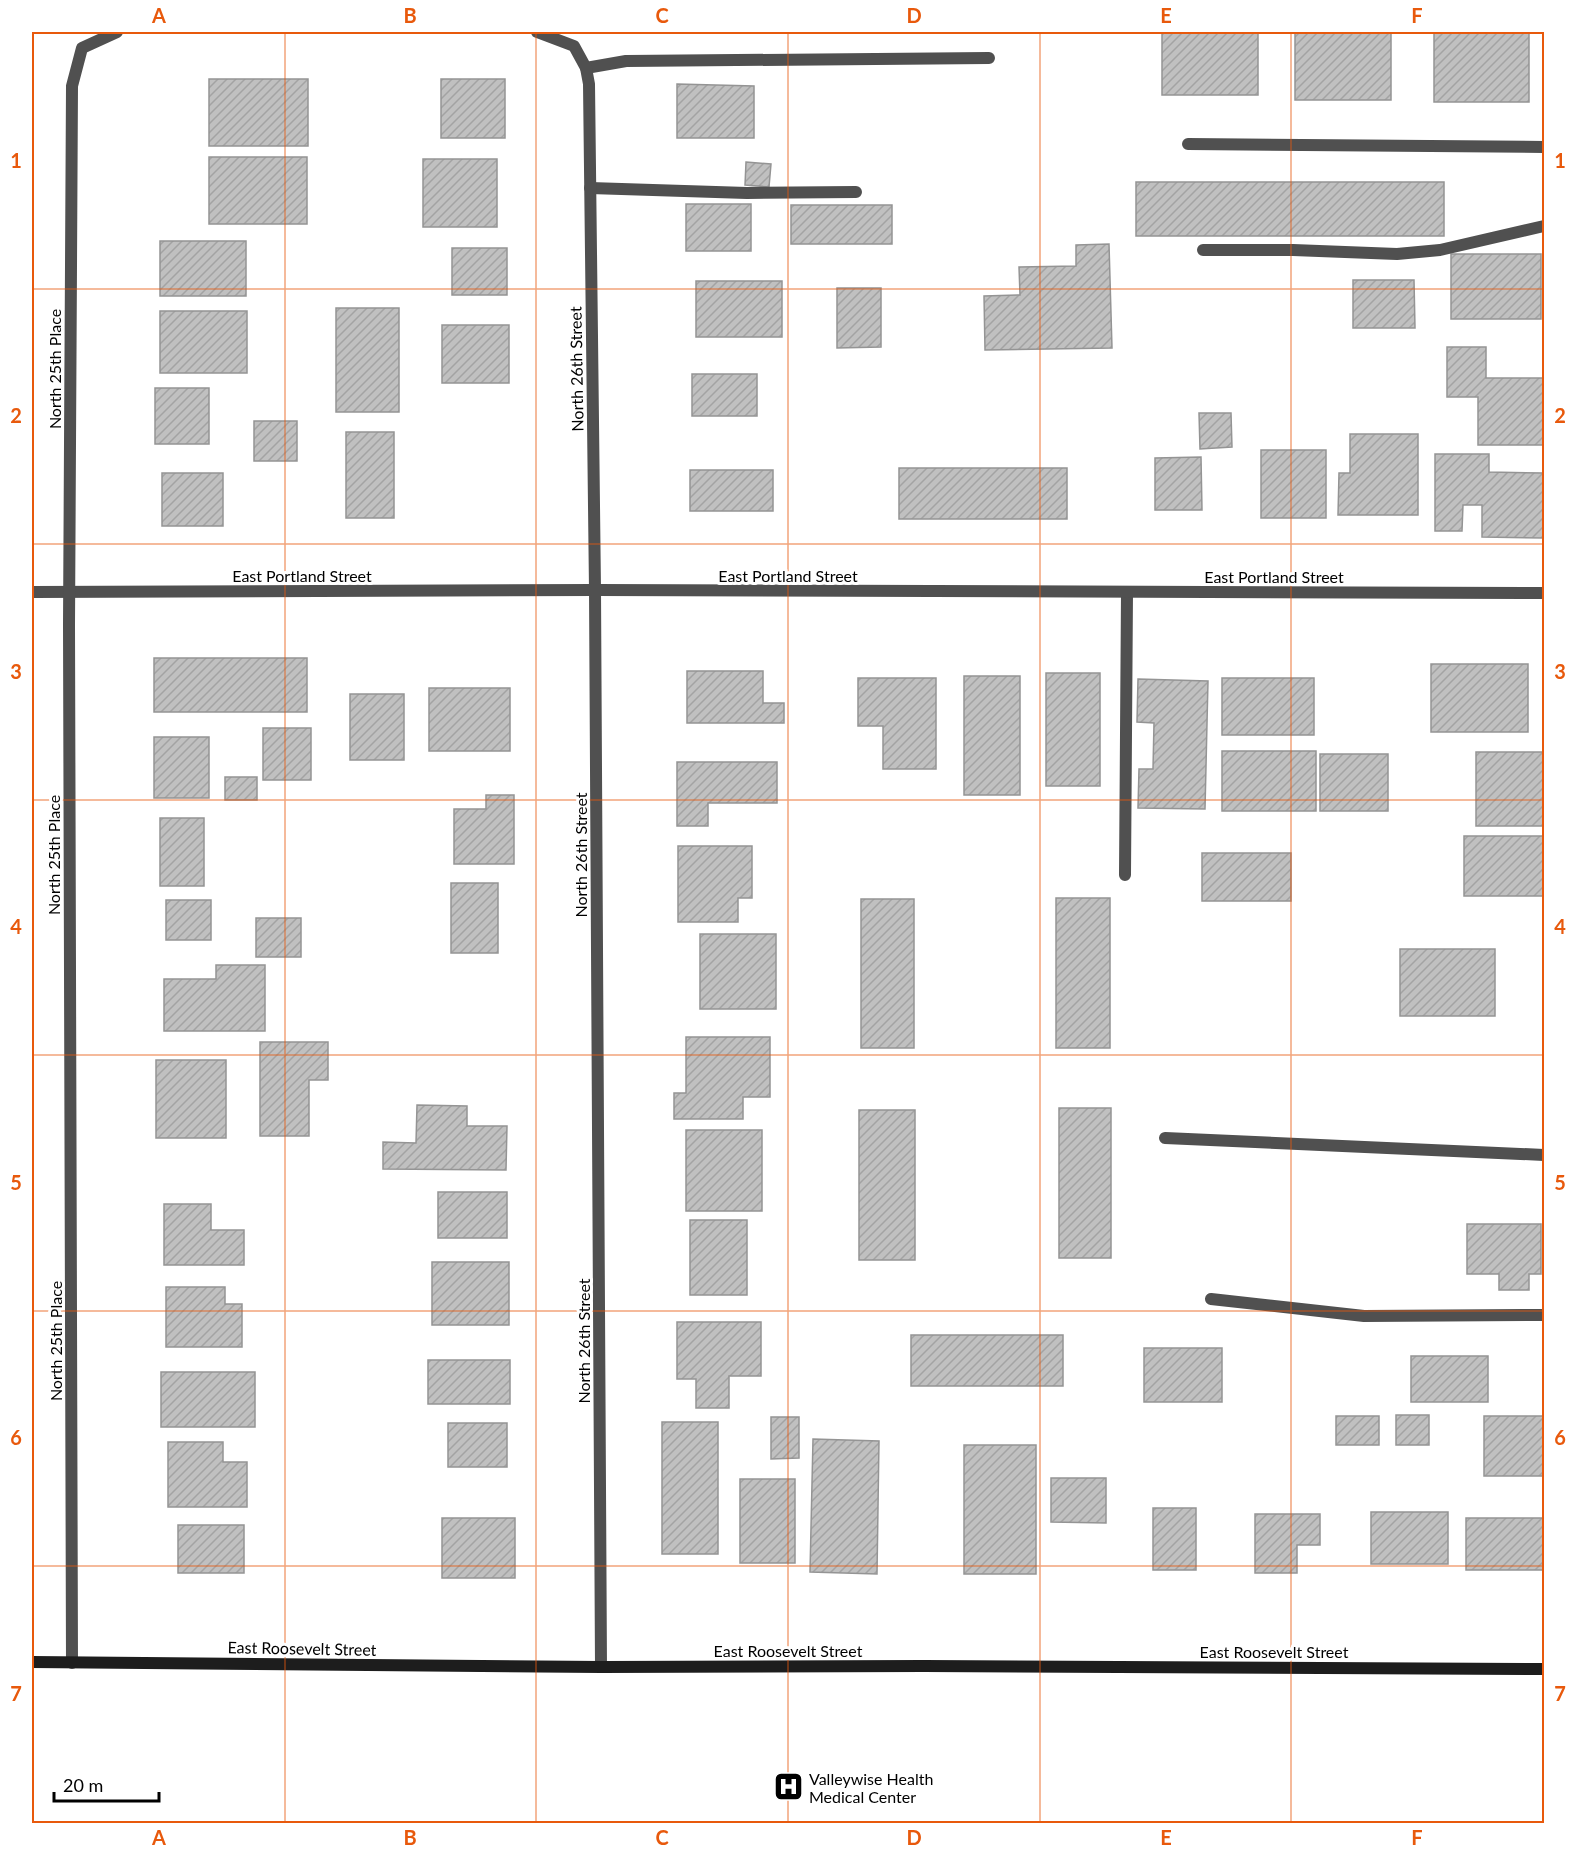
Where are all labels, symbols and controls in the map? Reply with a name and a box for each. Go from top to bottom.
text: A [151,3,166,27]
text: B [403,3,417,27]
text: C [655,3,669,27]
text: D [906,3,922,27]
text: E [1160,3,1172,27]
text: F [1411,3,1423,27]
text: 1 [10,148,22,172]
text: 1 [1554,148,1566,172]
street label: North 26th Street [565,306,587,432]
street label: North 25th Place [45,309,64,429]
text: 2 [10,403,22,427]
text: 2 [1554,403,1566,427]
street label: East Portland Street [232,566,372,585]
street label: East Portland Street [718,566,858,585]
street label: East Portland Street [1204,567,1344,586]
text: 3 [10,659,22,683]
text: 3 [1554,659,1566,683]
street label: North 26th Street [571,792,590,918]
street label: North 25th Place [44,795,63,915]
text: 4 [10,914,22,938]
text: 4 [1554,914,1566,938]
text: 5 [10,1170,22,1194]
text: 5 [1554,1170,1566,1194]
street label: North 26th Street [574,1278,593,1404]
street label: North 25th Place [46,1281,65,1401]
text: 6 [10,1425,22,1449]
text: 6 [1554,1425,1566,1449]
street label: East Roosevelt Street [227,1637,377,1659]
street label: East Roosevelt Street [714,1641,863,1660]
street label: East Roosevelt Street [1200,1642,1349,1661]
text: 7 [10,1681,22,1705]
text: 7 [1554,1681,1566,1705]
scale bar [54,1765,159,1803]
place label: Valleywise Health Medical Center [809,1769,933,1806]
hospital icon: Valleywise Health Medical Center [772,1771,804,1803]
text: 20 m [63,1774,103,1796]
text: A [151,1825,166,1849]
text: B [403,1825,417,1849]
text: C [655,1825,669,1849]
text: D [906,1825,922,1849]
text: E [1160,1825,1172,1849]
text: F [1411,1825,1423,1849]

